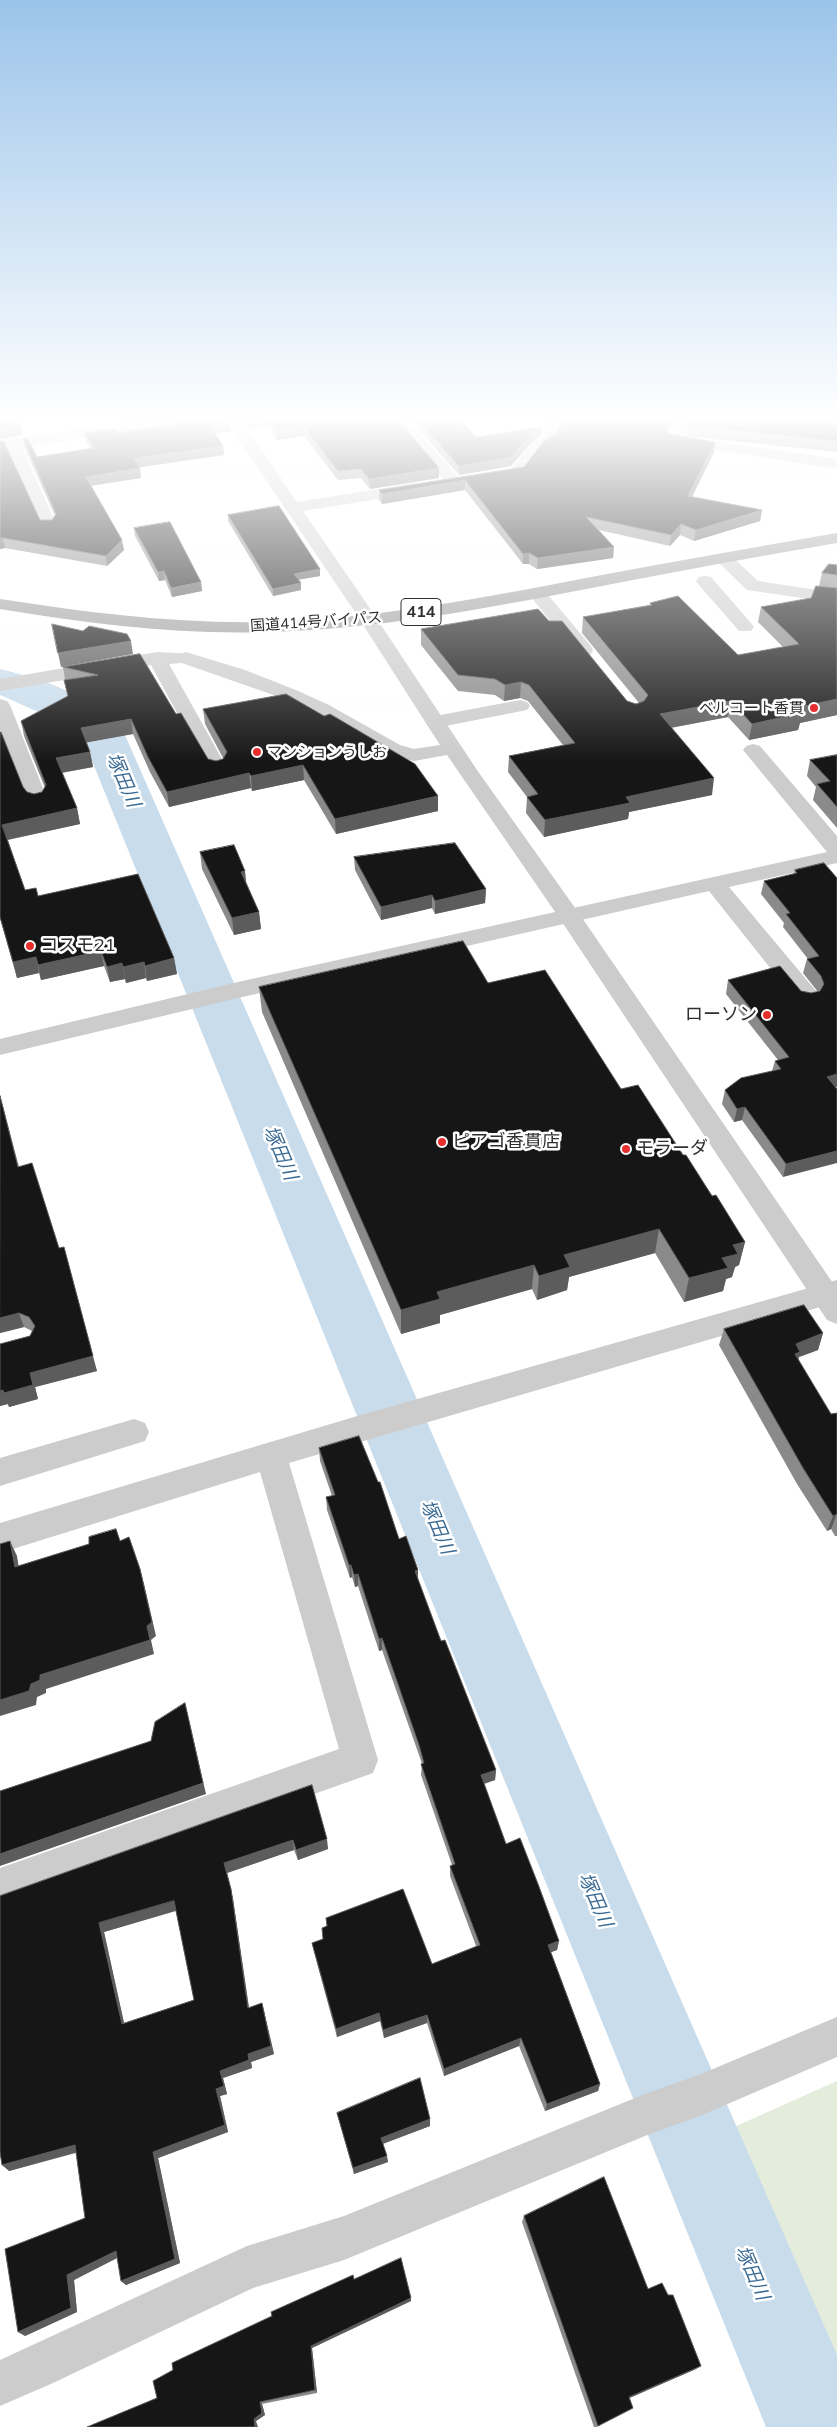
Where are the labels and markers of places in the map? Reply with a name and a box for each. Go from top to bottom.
place label: ベルコート香貫 [699,699,804,717]
marker: ベルコート香貫 [808,702,820,714]
place label: マンションうしお [267,743,387,761]
marker: マンションうしお [251,746,263,758]
place label: コスモ21 [40,935,116,957]
marker: コスモ21 [24,940,36,952]
place label: ローソン [685,1004,757,1026]
marker: ローソン [761,1009,773,1021]
place label: ピアゴ香貫店 [452,1131,560,1153]
marker: ピアゴ香貫店 [436,1136,448,1148]
place label: モラーダ [636,1138,708,1160]
marker: モラーダ [620,1143,632,1155]

